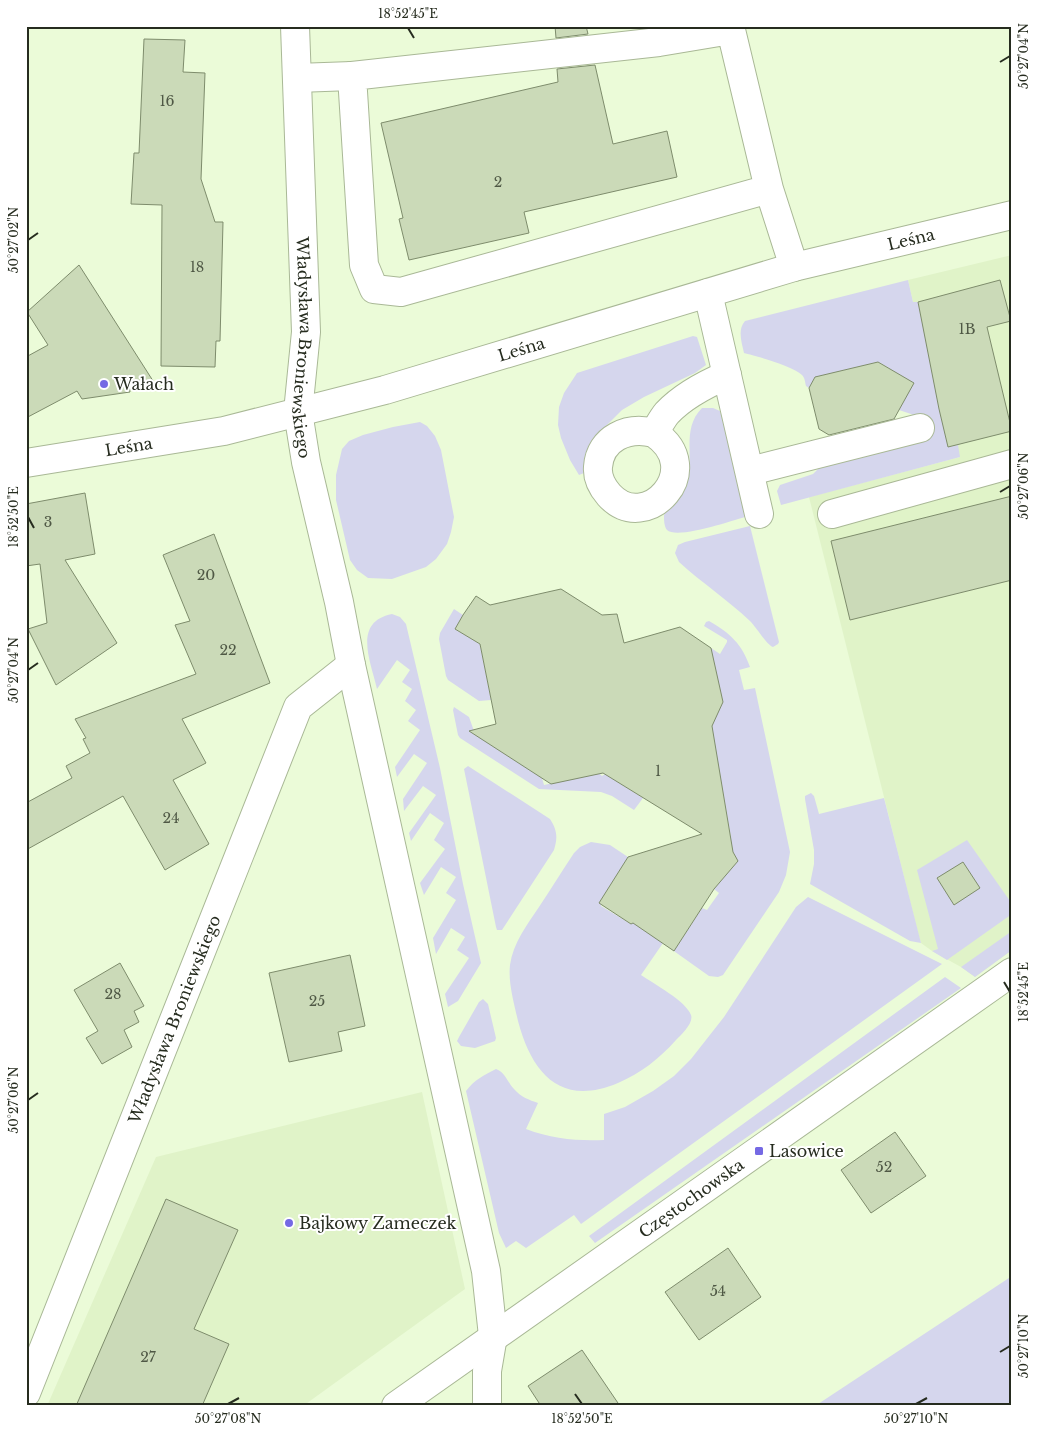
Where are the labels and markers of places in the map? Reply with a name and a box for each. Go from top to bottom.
place label: Wałach [113,374,174,394]
marker: Wałach [98,378,110,390]
place label: Lasowice [769,1141,844,1161]
marker: Lasowice [753,1145,765,1157]
place label: Bajkowy Zameczek [299,1213,457,1233]
marker: Bajkowy Zameczek [283,1217,295,1229]

